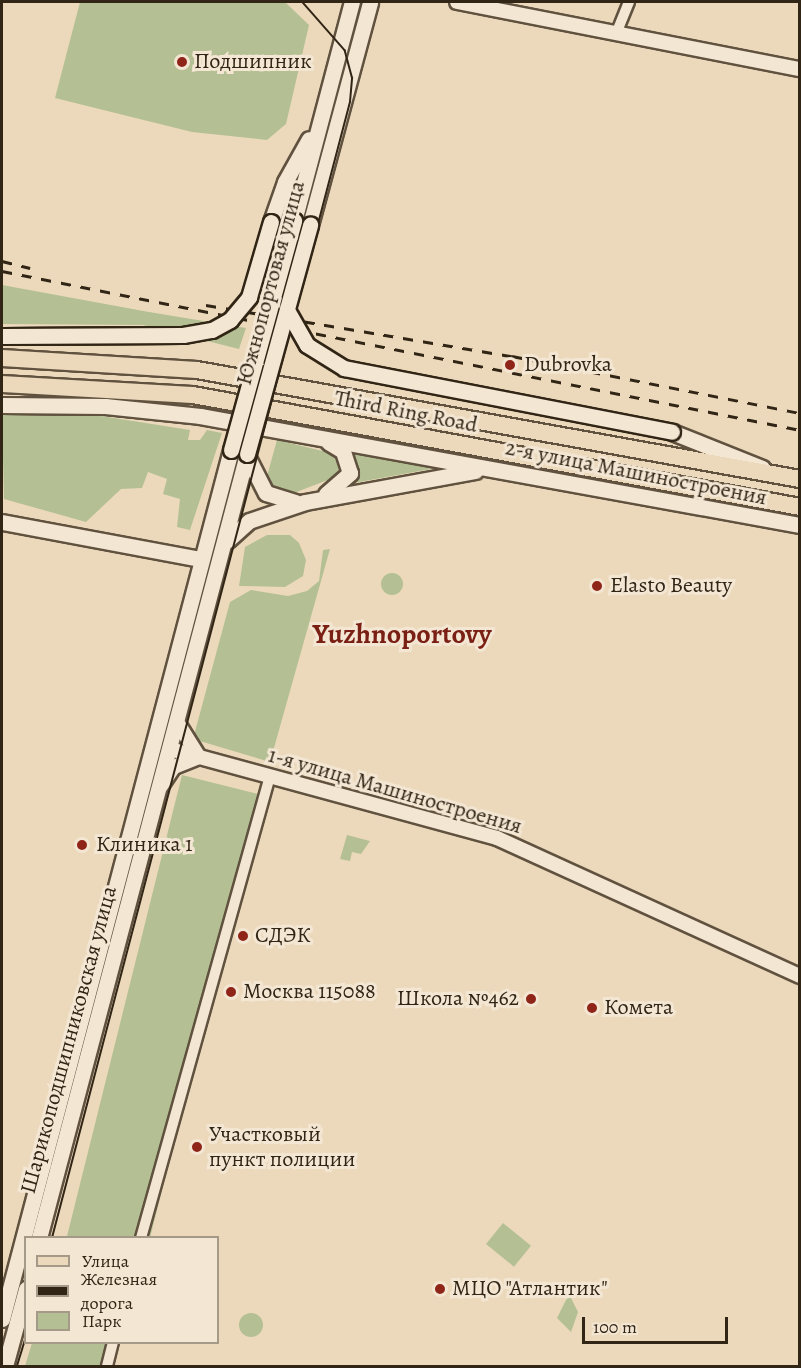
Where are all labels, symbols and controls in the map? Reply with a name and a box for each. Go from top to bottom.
place label: Подшипник [194,49,312,75]
marker: Подшипник [175,55,189,69]
street label: Южнопортовая улица [231,178,311,388]
place label: Dubrovka [524,352,612,378]
marker: Dubrovka [501,356,519,374]
street label: Third Ring Road [332,385,480,439]
street label: 2-я улица Машиностроения [503,435,769,511]
place label: Elasto Beauty [610,573,732,599]
marker: Elasto Beauty [588,577,606,595]
district label: Yuzhnoportovy [312,617,492,651]
street label: 1-я улица Машиностроения [265,742,525,840]
place label: Клиника 1 [96,832,193,858]
marker: Клиника 1 [73,836,91,854]
street label: Шарикоподшипниковская улица [15,883,123,1197]
place label: СДЭК [255,923,310,949]
marker: СДЭК [236,929,250,943]
place label: Москва 115088 [243,979,376,1005]
marker: Москва 115088 [224,985,238,999]
place label: Школа №462 [397,986,519,1012]
marker: Школа №462 [524,992,538,1006]
place label: Комета [604,995,673,1021]
marker: Комета [585,1001,599,1015]
place label: Участковый пункт полиции [209,1121,355,1172]
marker: Участковый пункт полиции [190,1140,204,1154]
legend [24,1236,219,1344]
text: Улица [82,1249,129,1273]
text: Железная дорога [81,1267,157,1315]
place label: МЦО "Атлантик" [452,1276,608,1302]
marker: МЦО "Атлантик" [433,1282,447,1296]
scale bar [585,1305,730,1343]
text: Парк [82,1309,122,1333]
text: 100 m [593,1315,637,1339]

